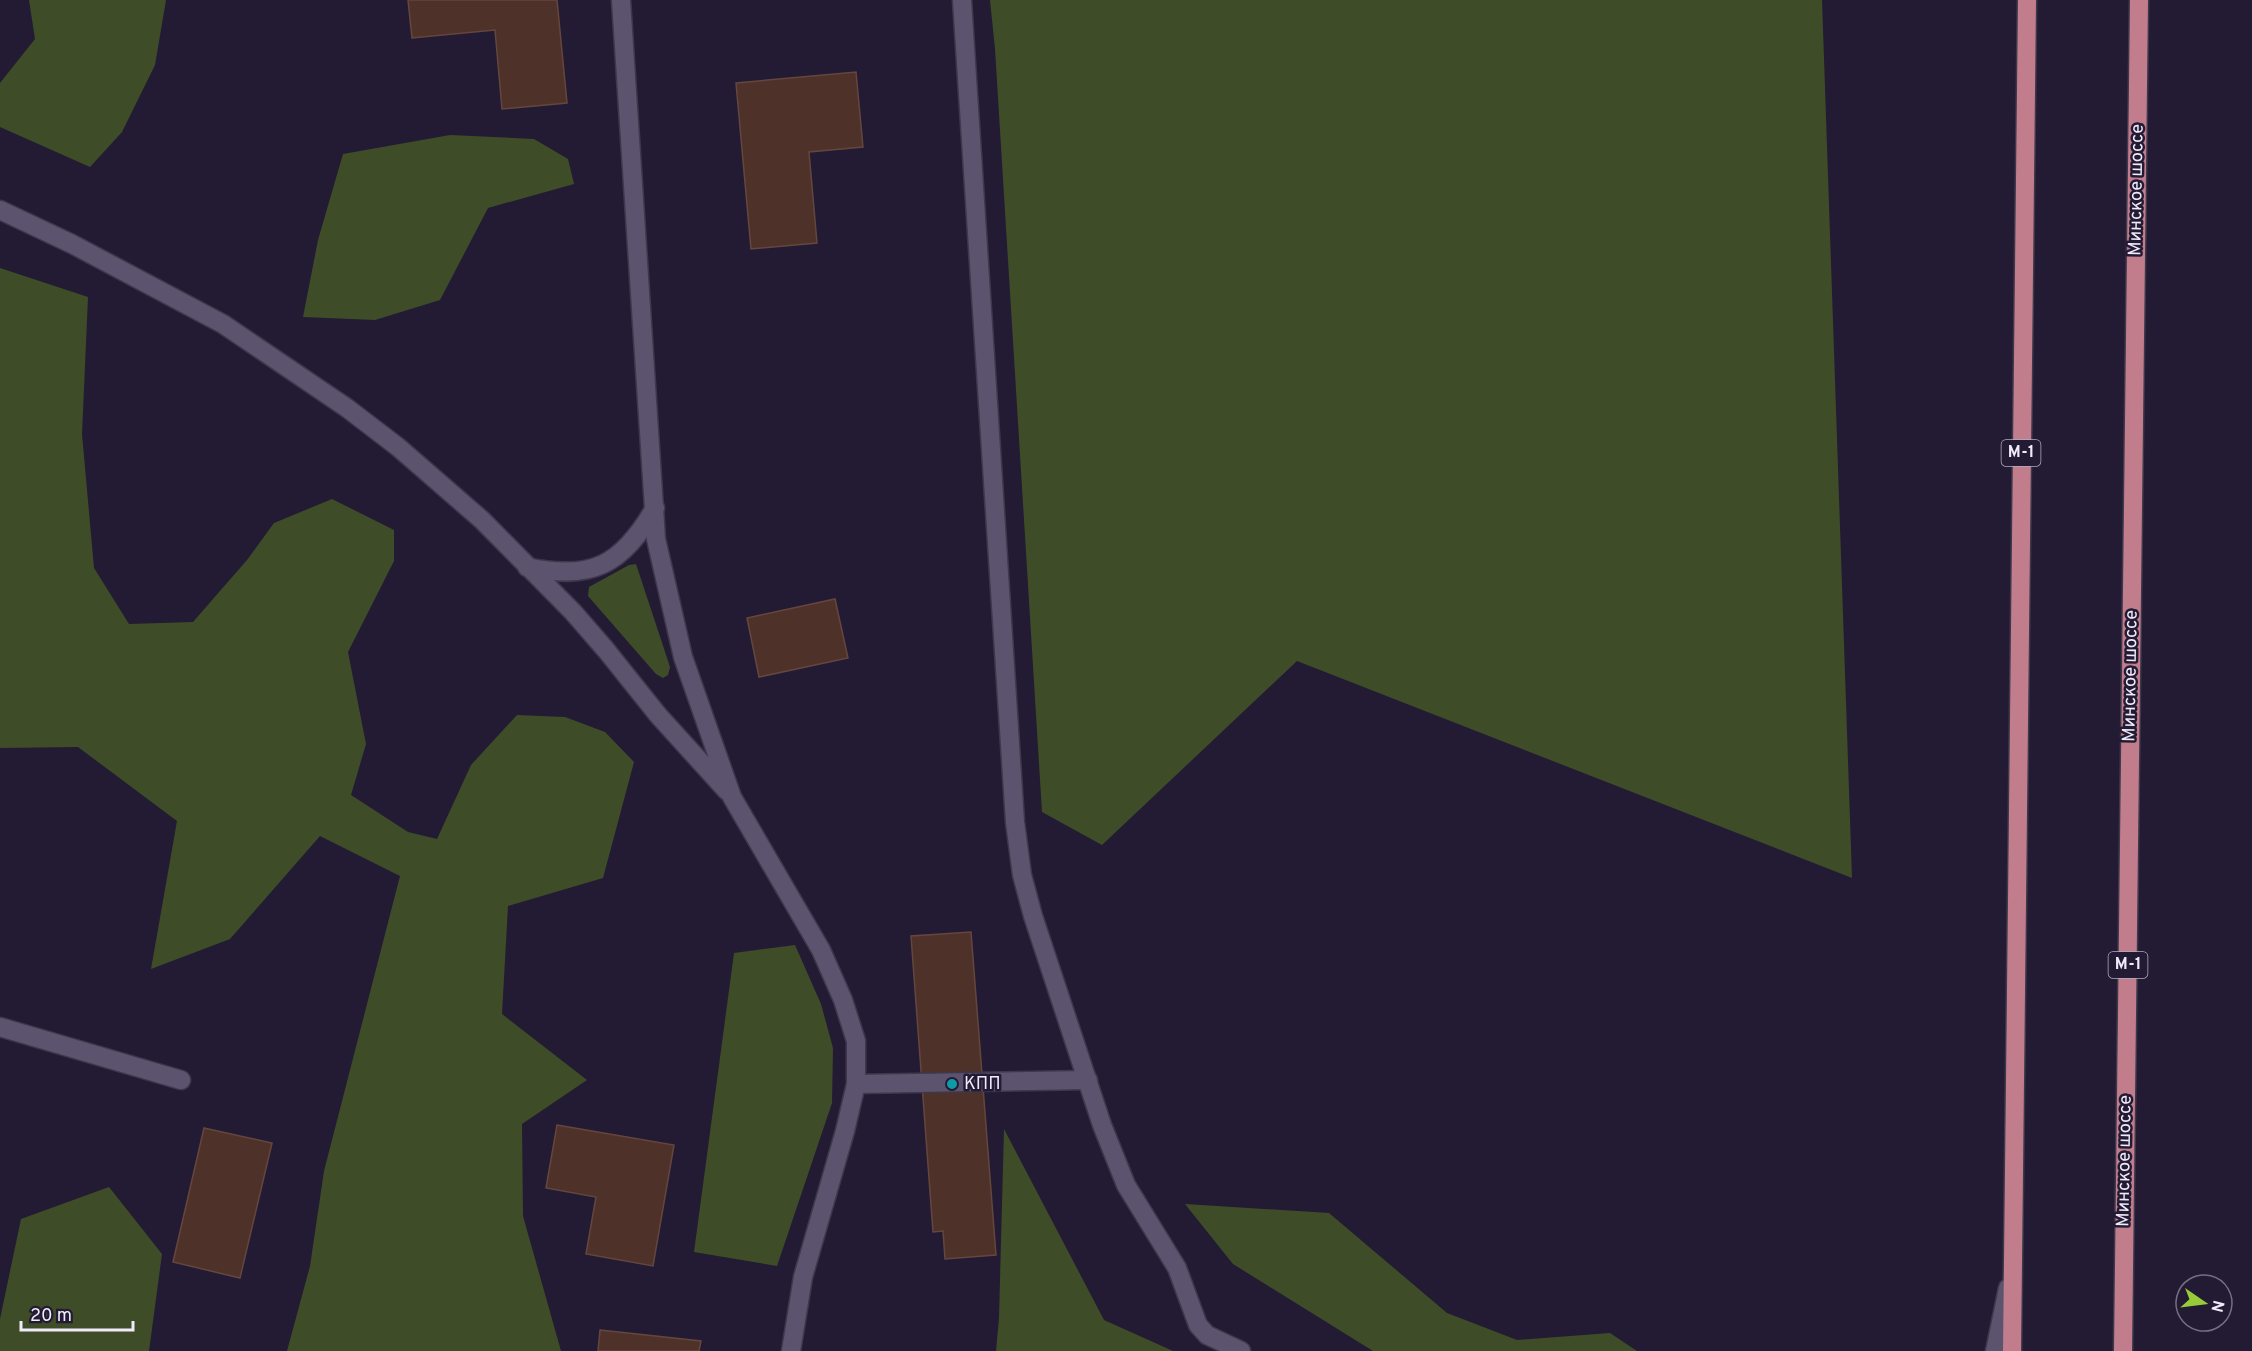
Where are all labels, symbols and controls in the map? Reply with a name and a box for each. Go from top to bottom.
street label: Минское шоссе [2124,124,2150,256]
road number: М-1 [2002,440,2040,466]
street label: Минское шоссе [2118,610,2144,742]
road number: М-1 [2108,952,2148,978]
place label: КПП [964,1073,1001,1096]
marker: КПП [945,1077,959,1091]
street label: Минское шоссе [2112,1095,2138,1227]
north arrow [2174,1273,2234,1333]
scale bar [21,1294,134,1332]
text: N [2206,1298,2228,1314]
text: 20 m [30,1305,72,1328]

